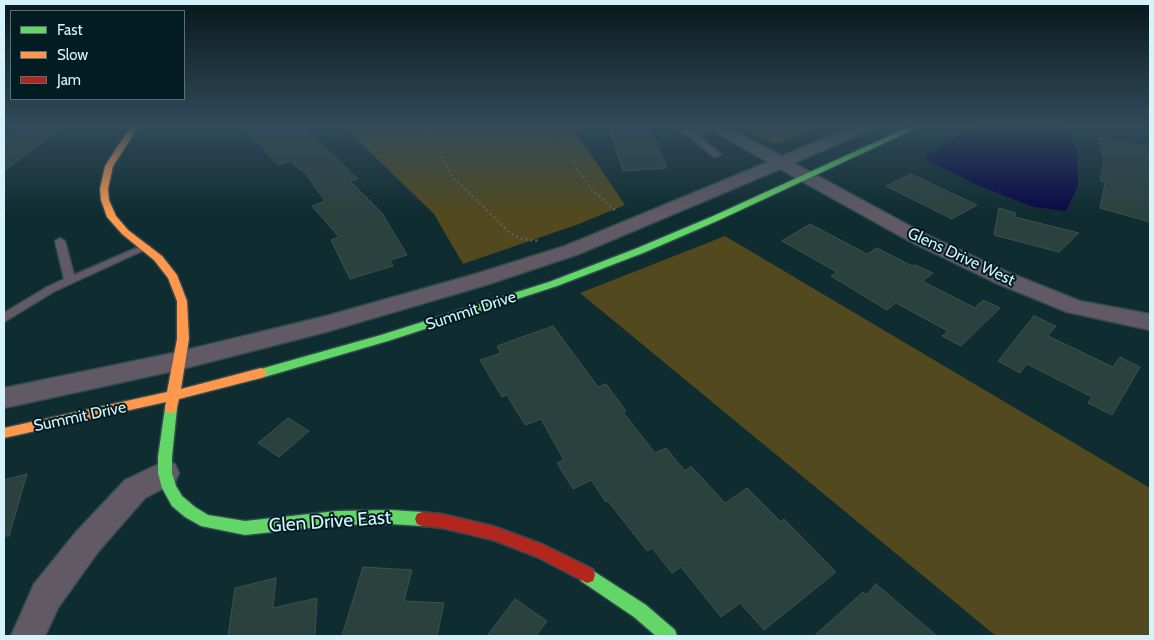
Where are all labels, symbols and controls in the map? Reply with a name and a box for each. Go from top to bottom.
legend [10,10,185,100]
text: Fast [57,21,82,39]
text: Slow [57,46,88,64]
text: Jam [57,71,81,89]
street label: Glens Drive West [904,224,1018,290]
street label: Summit Drive [423,287,519,335]
street label: Summit Drive [32,398,128,436]
street label: Glen Drive East [268,506,392,538]

